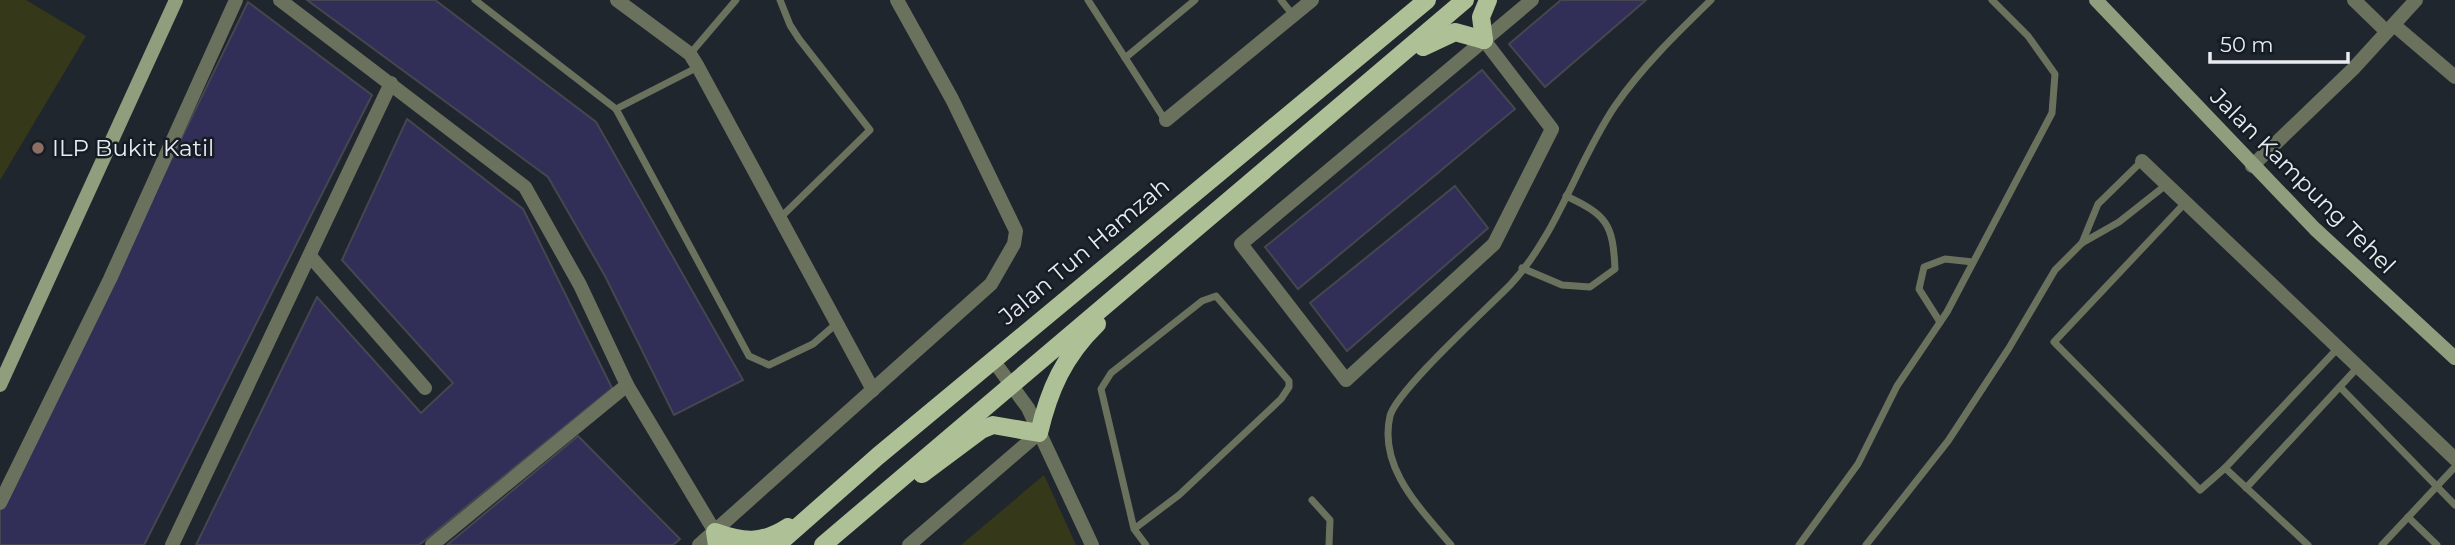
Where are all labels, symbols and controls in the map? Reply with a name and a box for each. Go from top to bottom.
scale bar [2210,21,2348,65]
text: 50 m [2220,32,2274,57]
street label: Jalan Kampung Tehel [2204,82,2401,279]
place label: ILP Bukit Katil [52,134,214,162]
marker: ILP Bukit Katil [30,140,46,156]
street label: Jalan Tun Hamzah [992,172,1175,331]

